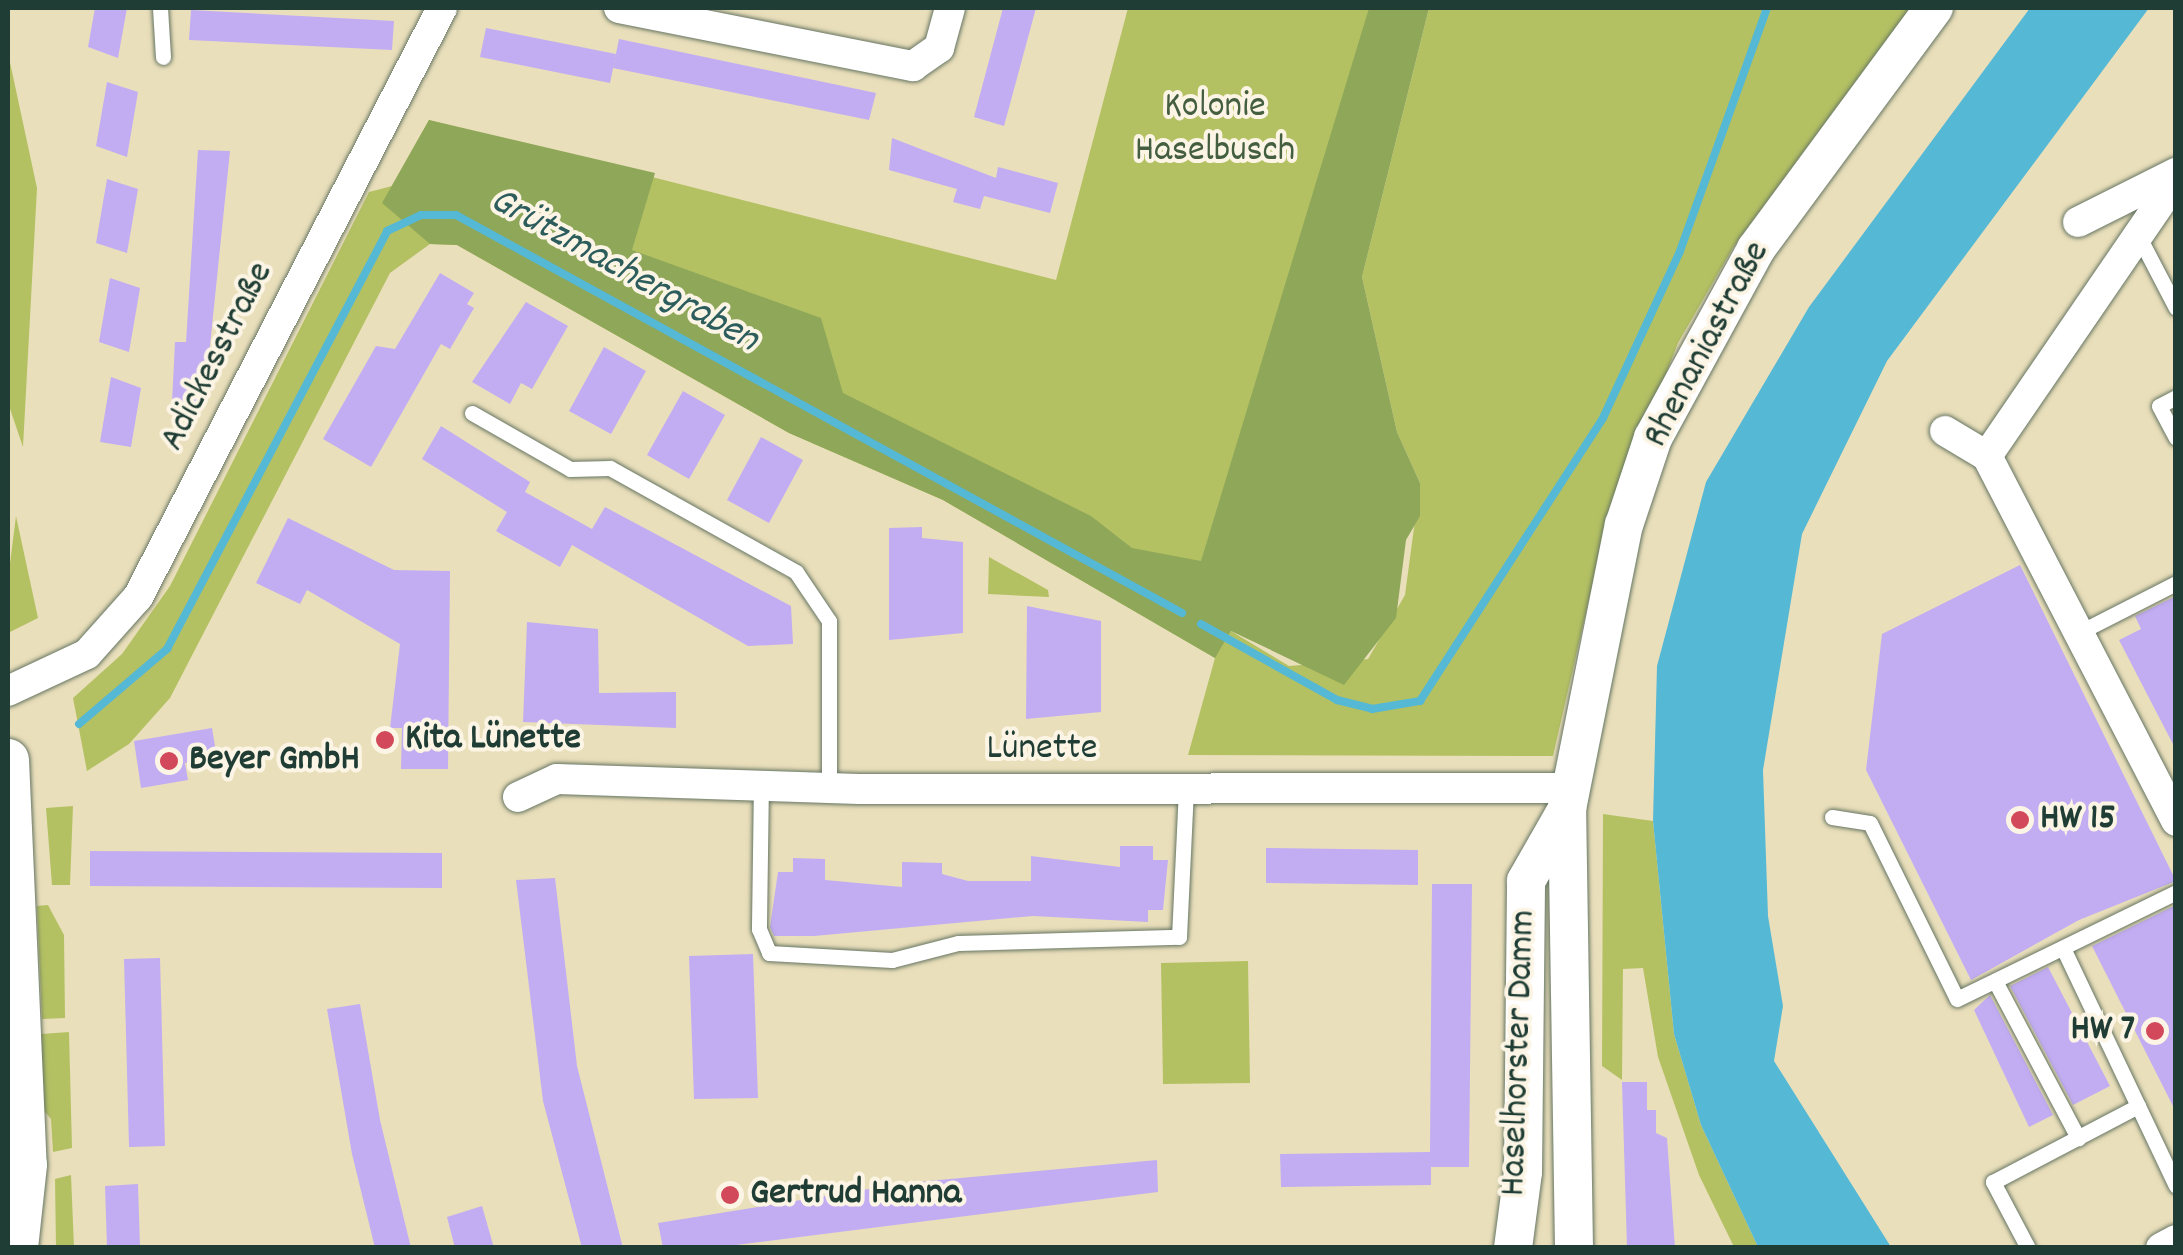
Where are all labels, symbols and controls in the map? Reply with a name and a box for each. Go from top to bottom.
park label: Kolonie Haselbusch [1135,85,1295,174]
water label: Grützmachergraben [480,178,766,366]
street label: Rhenaniastraße [1635,234,1781,456]
street label: Adickesstraße [151,255,285,459]
place label: Kita Lünette [405,717,581,763]
street label: Lünette [987,727,1097,773]
marker: Kita Lünette [374,729,396,751]
place label: Beyer GmbH [189,738,360,784]
marker: Beyer GmbH [158,750,180,772]
place label: HW 15 [2040,797,2116,843]
marker: HW 15 [2009,809,2031,831]
street label: Haselhorster Damm [1492,909,1548,1197]
place label: HW 7 [2070,1008,2135,1054]
marker: HW 7 [2144,1020,2166,1042]
place label: Gertrud Hanna [750,1172,961,1218]
marker: Gertrud Hanna [719,1184,741,1206]

